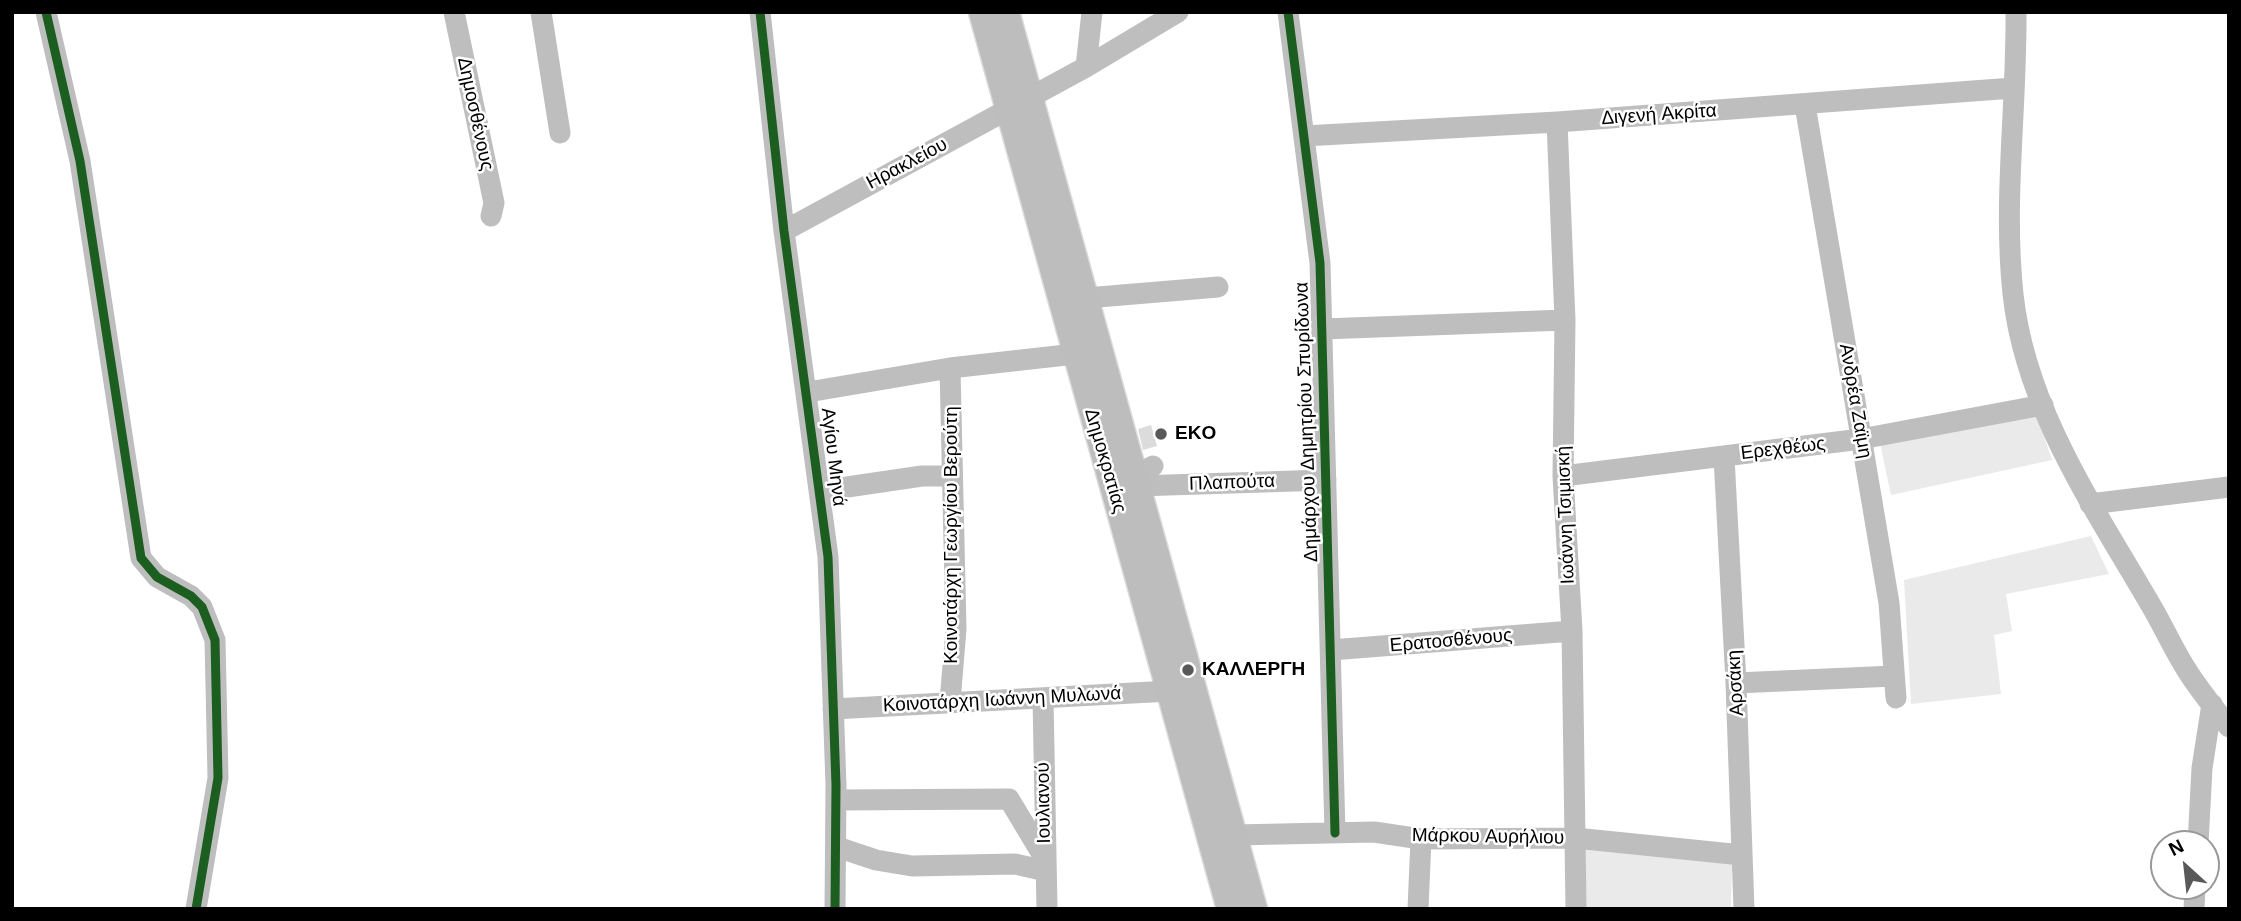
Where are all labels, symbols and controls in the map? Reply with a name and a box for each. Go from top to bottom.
street label: Δημοσθένους [452,55,498,173]
street label: Διγενή Ακρίτα [1601,100,1717,130]
street label: Ηρακλείου [863,133,951,195]
street label: Δημάρχου Δημητρίου Σπυρίδωνα [1291,281,1323,563]
street label: Ανδρέα Ζαϊμη [1834,342,1876,460]
street label: Αγίου Μηνά [816,406,850,508]
street label: Κοινοτάρχη Γεωργίου Βερούτη [941,406,963,664]
street label: Δημοκρατίας [1079,406,1131,516]
place label: EKO [1175,423,1216,445]
marker: EKO [1153,426,1169,442]
street label: Ερεχθέως [1739,433,1827,465]
street label: Ιωάννη Τσιμισκή [1552,445,1580,585]
street label: Πλαπούτα [1189,470,1275,496]
street label: Ερατοσθένους [1389,624,1513,658]
street label: Αρσάκη [1723,649,1749,717]
place label: ΚΑΛΛΕΡΓΗ [1202,659,1305,681]
marker: ΚΑΛΛΕΡΓΗ [1180,662,1196,678]
street label: Κοινοτάρχη Ιωάννη Μυλωνά [882,682,1122,718]
street label: Ιουλιανού [1032,762,1056,844]
street label: Μάρκου Αυρήλιου [1412,824,1564,850]
north arrow [2150,830,2220,900]
text: N [2165,835,2187,860]

